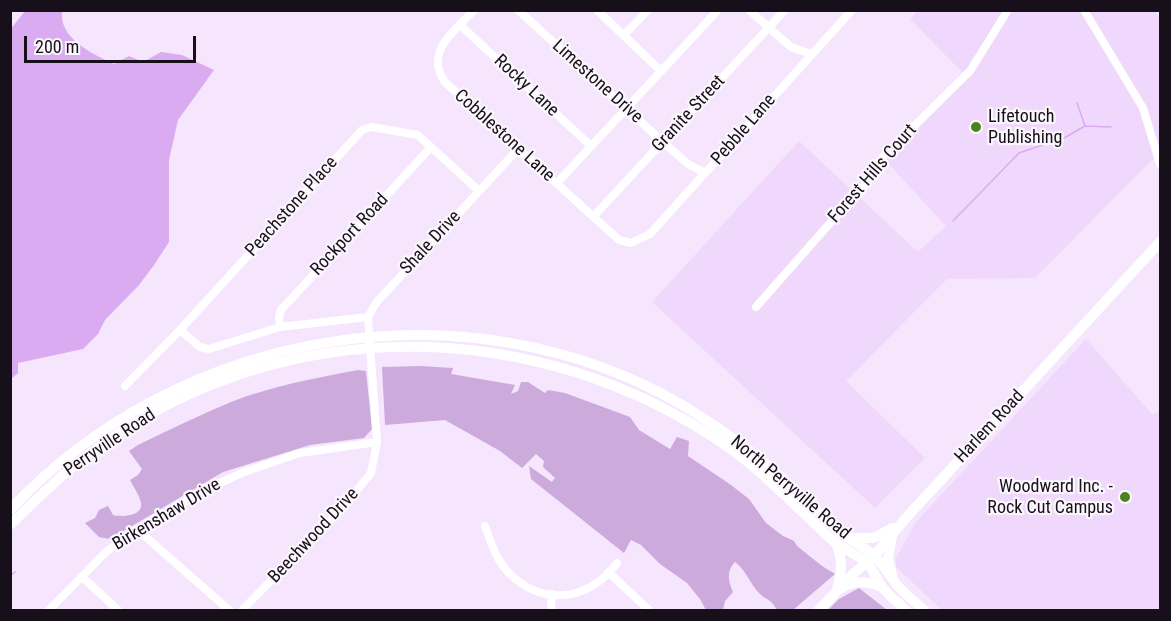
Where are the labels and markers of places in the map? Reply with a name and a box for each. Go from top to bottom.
place label: Lifetouch Publishing [988,106,1062,148]
marker: Lifetouch Publishing [969,120,983,134]
place label: Woodward Inc. - Rock Cut Campus [987,476,1113,518]
marker: Woodward Inc. - Rock Cut Campus [1118,490,1132,504]

